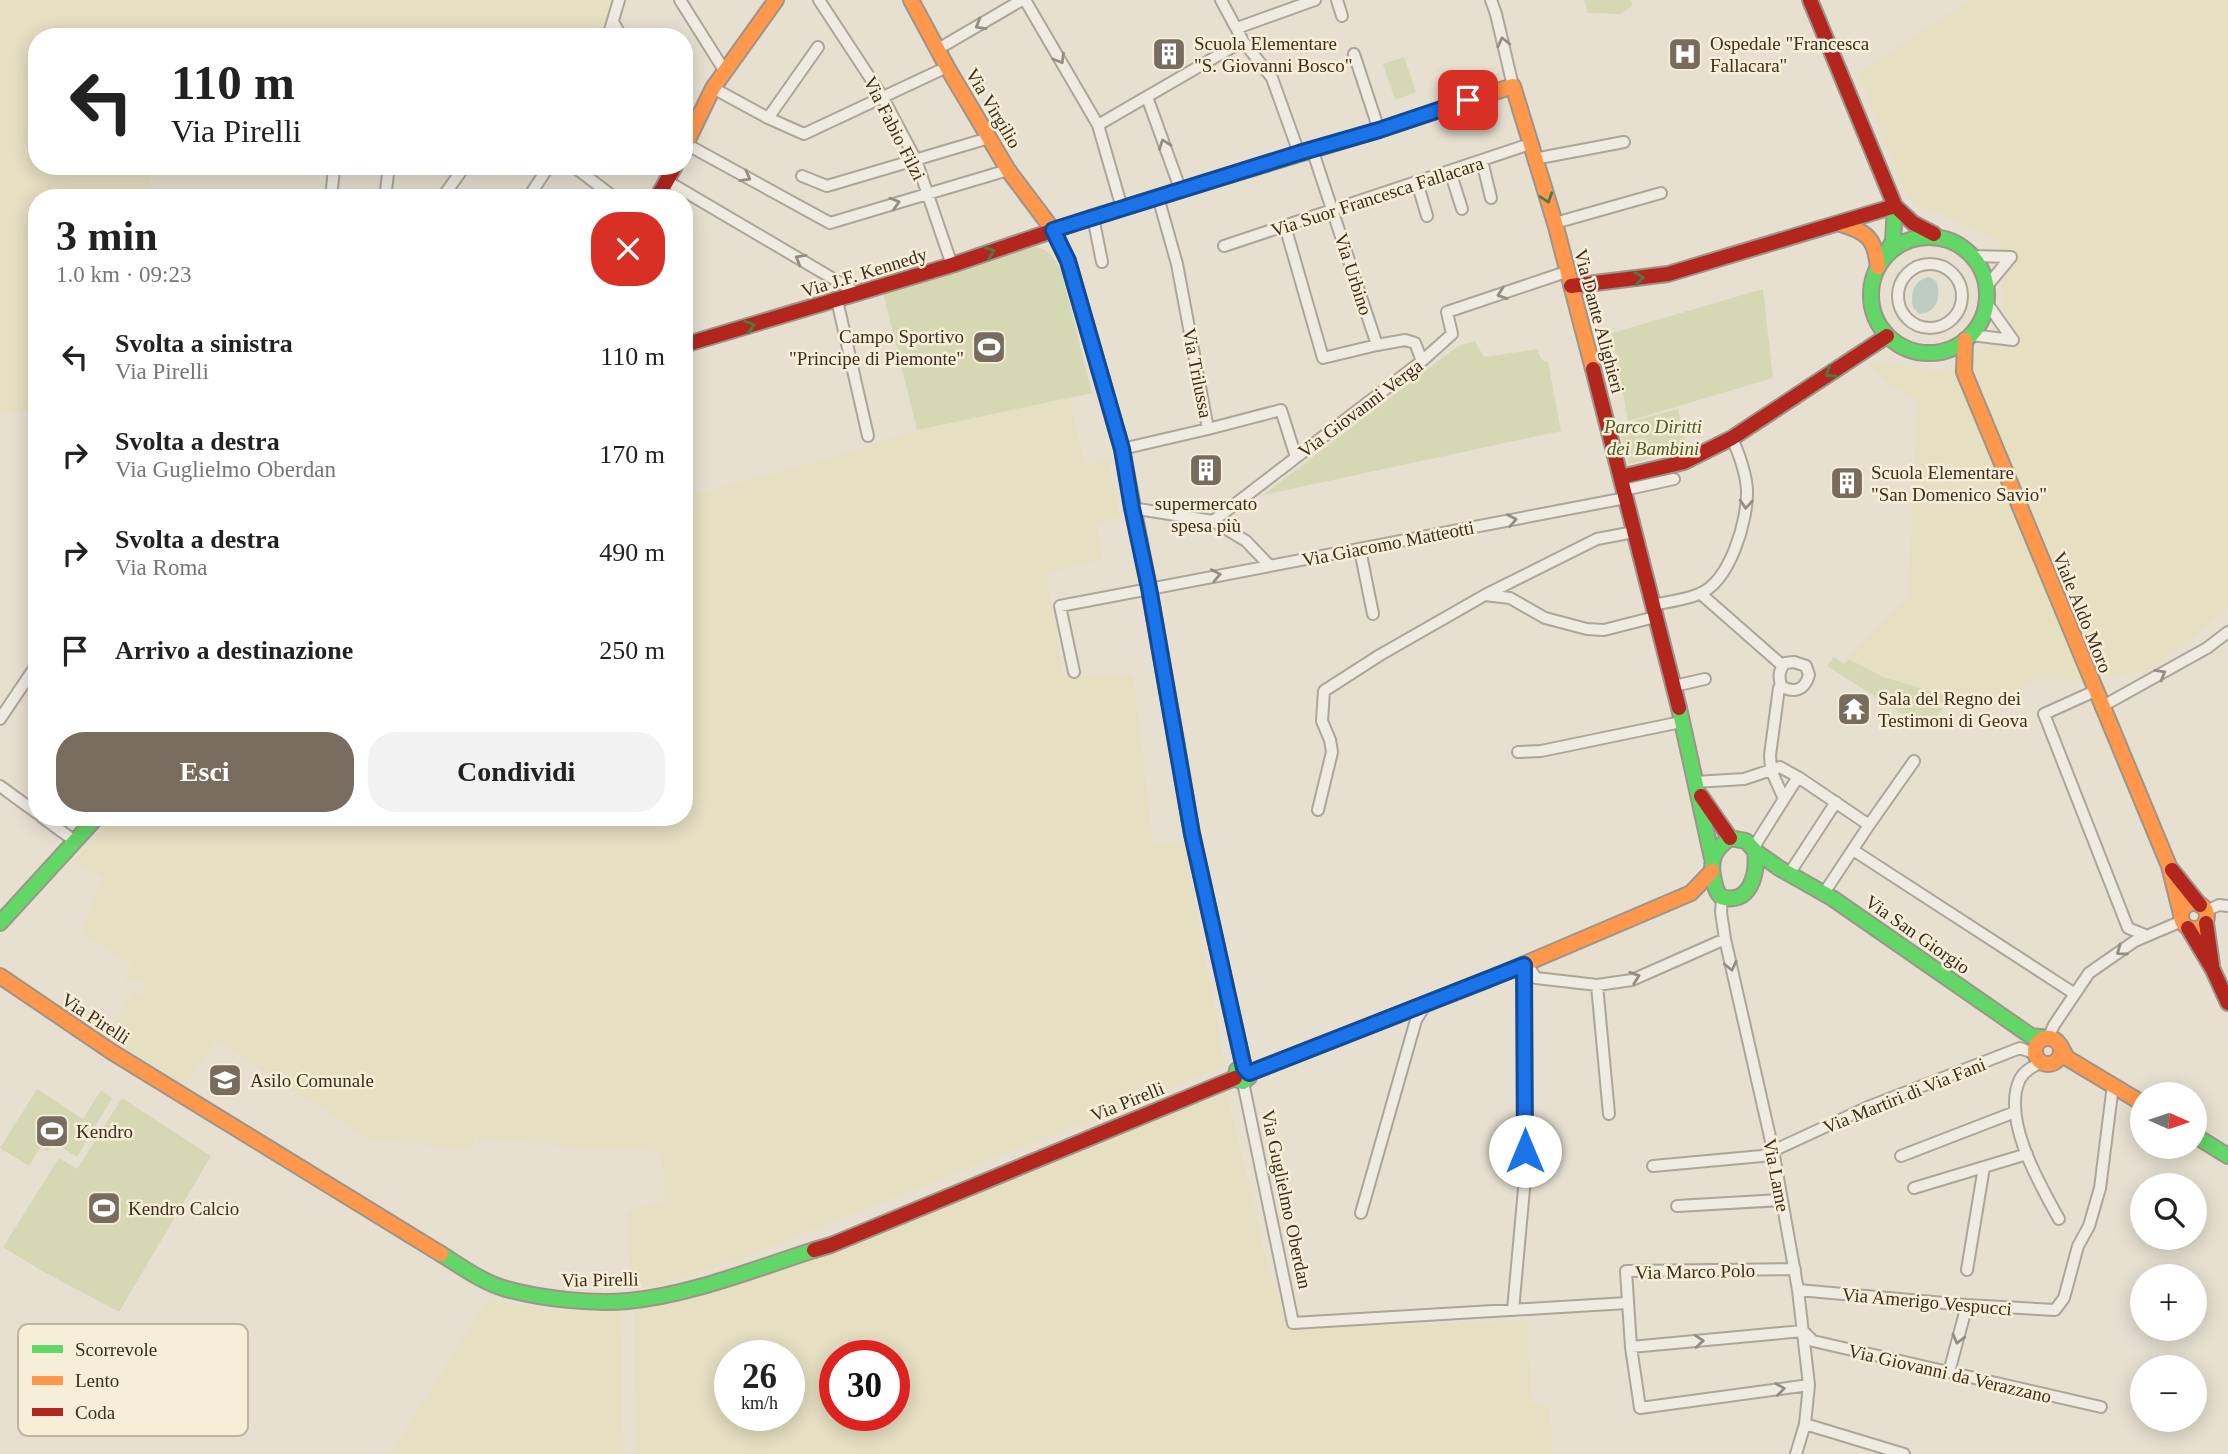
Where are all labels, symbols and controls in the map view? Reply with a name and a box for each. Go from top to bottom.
one-way arrow [975,16,988,29]
place label: Scuola Elementare "S. Giovanni Bosco" [1194,33,1353,76]
place label: Ospedale "Francesca Fallacara" [1710,33,1870,76]
building icon: Scuola Elementare "S. Giovanni Bosco" [1150,35,1188,73]
hospital icon: Ospedale "Francesca Fallacara" [1666,35,1704,73]
one-way arrow [1497,37,1511,49]
one-way arrow [1051,51,1064,64]
text: 110 m [171,55,295,110]
icon: left [56,56,147,147]
street label: Via Virgilio [962,65,1026,152]
pin [1438,70,1498,130]
street label: Via Fabio Filzi [859,73,930,184]
icon: arrive [1449,81,1487,119]
text: Via Pirelli [171,113,302,149]
one-way arrow [1158,139,1172,151]
street label: Via Suor Francesca Fallacara [1268,152,1487,241]
one-way arrow [739,169,751,182]
one-way arrow [1539,191,1553,203]
one-way arrow [889,197,901,212]
button: close [591,212,665,286]
text: 3 min [56,213,158,259]
street label: Via Urbino [1330,231,1377,318]
street label: Via J.F. Kennedy [799,243,930,302]
one-way arrow [984,246,996,260]
street label: Via Dante Alighieri [1570,247,1629,396]
one-way arrow [795,254,808,267]
text: 1.0 km · 09:23 [56,262,191,287]
one-way arrow [1633,270,1645,285]
one-way arrow [1496,286,1508,300]
one-way arrow [743,320,755,335]
place label: Campo Sportivo "Principe di Piemonte" [789,326,964,369]
street label: Via Trilussa [1178,326,1217,420]
sports icon: Campo Sportivo "Principe di Piemonte" [970,328,1008,366]
text: Svolta a sinistra [115,329,293,358]
icon: left [56,338,94,376]
text: 110 m [600,342,665,371]
street label: Via Giovanni Verga [1294,355,1427,462]
text: Via Pirelli [115,359,209,384]
one-way arrow [1825,365,1838,378]
park label: Parco Diritti dei Bambini [1603,416,1702,459]
text: Svolta a destra [115,427,280,456]
icon: right [56,436,94,474]
text: 170 m [599,440,665,469]
building icon: supermercato spesa più [1187,451,1225,489]
text: Via Guglielmo Oberdan [115,457,336,482]
place label: Scuola Elementare "San Domenico Savio" [1871,462,2047,505]
building icon: Scuola Elementare "San Domenico Savio" [1828,464,1866,502]
place label: supermercato spesa più [1155,493,1257,536]
one-way arrow [1739,499,1754,510]
one-way arrow [1506,513,1518,528]
street label: Via Giacomo Matteotti [1300,516,1476,571]
text: Svolta a destra [115,525,280,554]
icon: right [56,534,94,572]
text: 490 m [599,538,665,567]
street label: Viale Aldo Moro [2049,549,2116,676]
text: Via Roma [115,555,208,580]
one-way arrow [1210,569,1222,584]
icon: arrive [56,632,94,670]
text: Arrivo a destinazione [115,636,353,665]
text: 250 m [599,636,665,665]
one-way arrow [2154,669,2167,682]
place label: Sala del Regno dei Testimoni di Geova [1878,688,2028,731]
temple icon: Sala del Regno dei Testimoni di Geova [1835,690,1873,728]
button: Esci [56,732,354,812]
button: Condividi [368,732,665,812]
street label: Via San Giorgio [1861,891,1974,978]
one-way arrow [2116,942,2129,955]
one-way arrow [1723,959,1737,971]
one-way arrow [1629,971,1641,986]
street label: Via Pirelli [58,989,134,1048]
street label: Via Martiri di Via Fani [1820,1053,1989,1138]
school or university icon: Asilo Comunale [206,1061,244,1099]
place label: Asilo Comunale [250,1070,374,1091]
street label: Via Pirelli [1087,1077,1167,1126]
north arrow [2130,1082,2207,1158]
map controls [2130,1082,2207,1432]
street label: Via Guglielmo Oberdan [1257,1108,1316,1291]
sports icon: Kendro [33,1112,71,1150]
position arrow [1488,1114,1562,1188]
place label: Kendro [76,1121,133,1142]
street label: Via Lame [1759,1137,1794,1214]
button: search [2130,1173,2207,1250]
sports icon: Kendro Calcio [85,1189,123,1227]
place label: Kendro Calcio [128,1198,239,1219]
street label: Via Marco Polo [1635,1260,1755,1283]
button: + [2130,1264,2207,1341]
street label: Via Pirelli [561,1268,639,1291]
street label: Via Amerigo Vespucci [1841,1284,2013,1319]
legend [18,1324,248,1436]
one-way arrow [1693,1333,1705,1348]
one-way arrow [1952,1333,1966,1345]
text: Scorrevole [75,1339,157,1360]
speed limit sign: 30 [819,1340,910,1431]
street label: Via Giovanni da Verazzano [1846,1340,2054,1407]
button: − [2130,1355,2207,1432]
text: 26 [742,1357,777,1396]
text: Lento [75,1370,119,1391]
one-way arrow [1774,1381,1786,1396]
text: km/h [741,1393,778,1413]
text: Coda [75,1402,116,1423]

